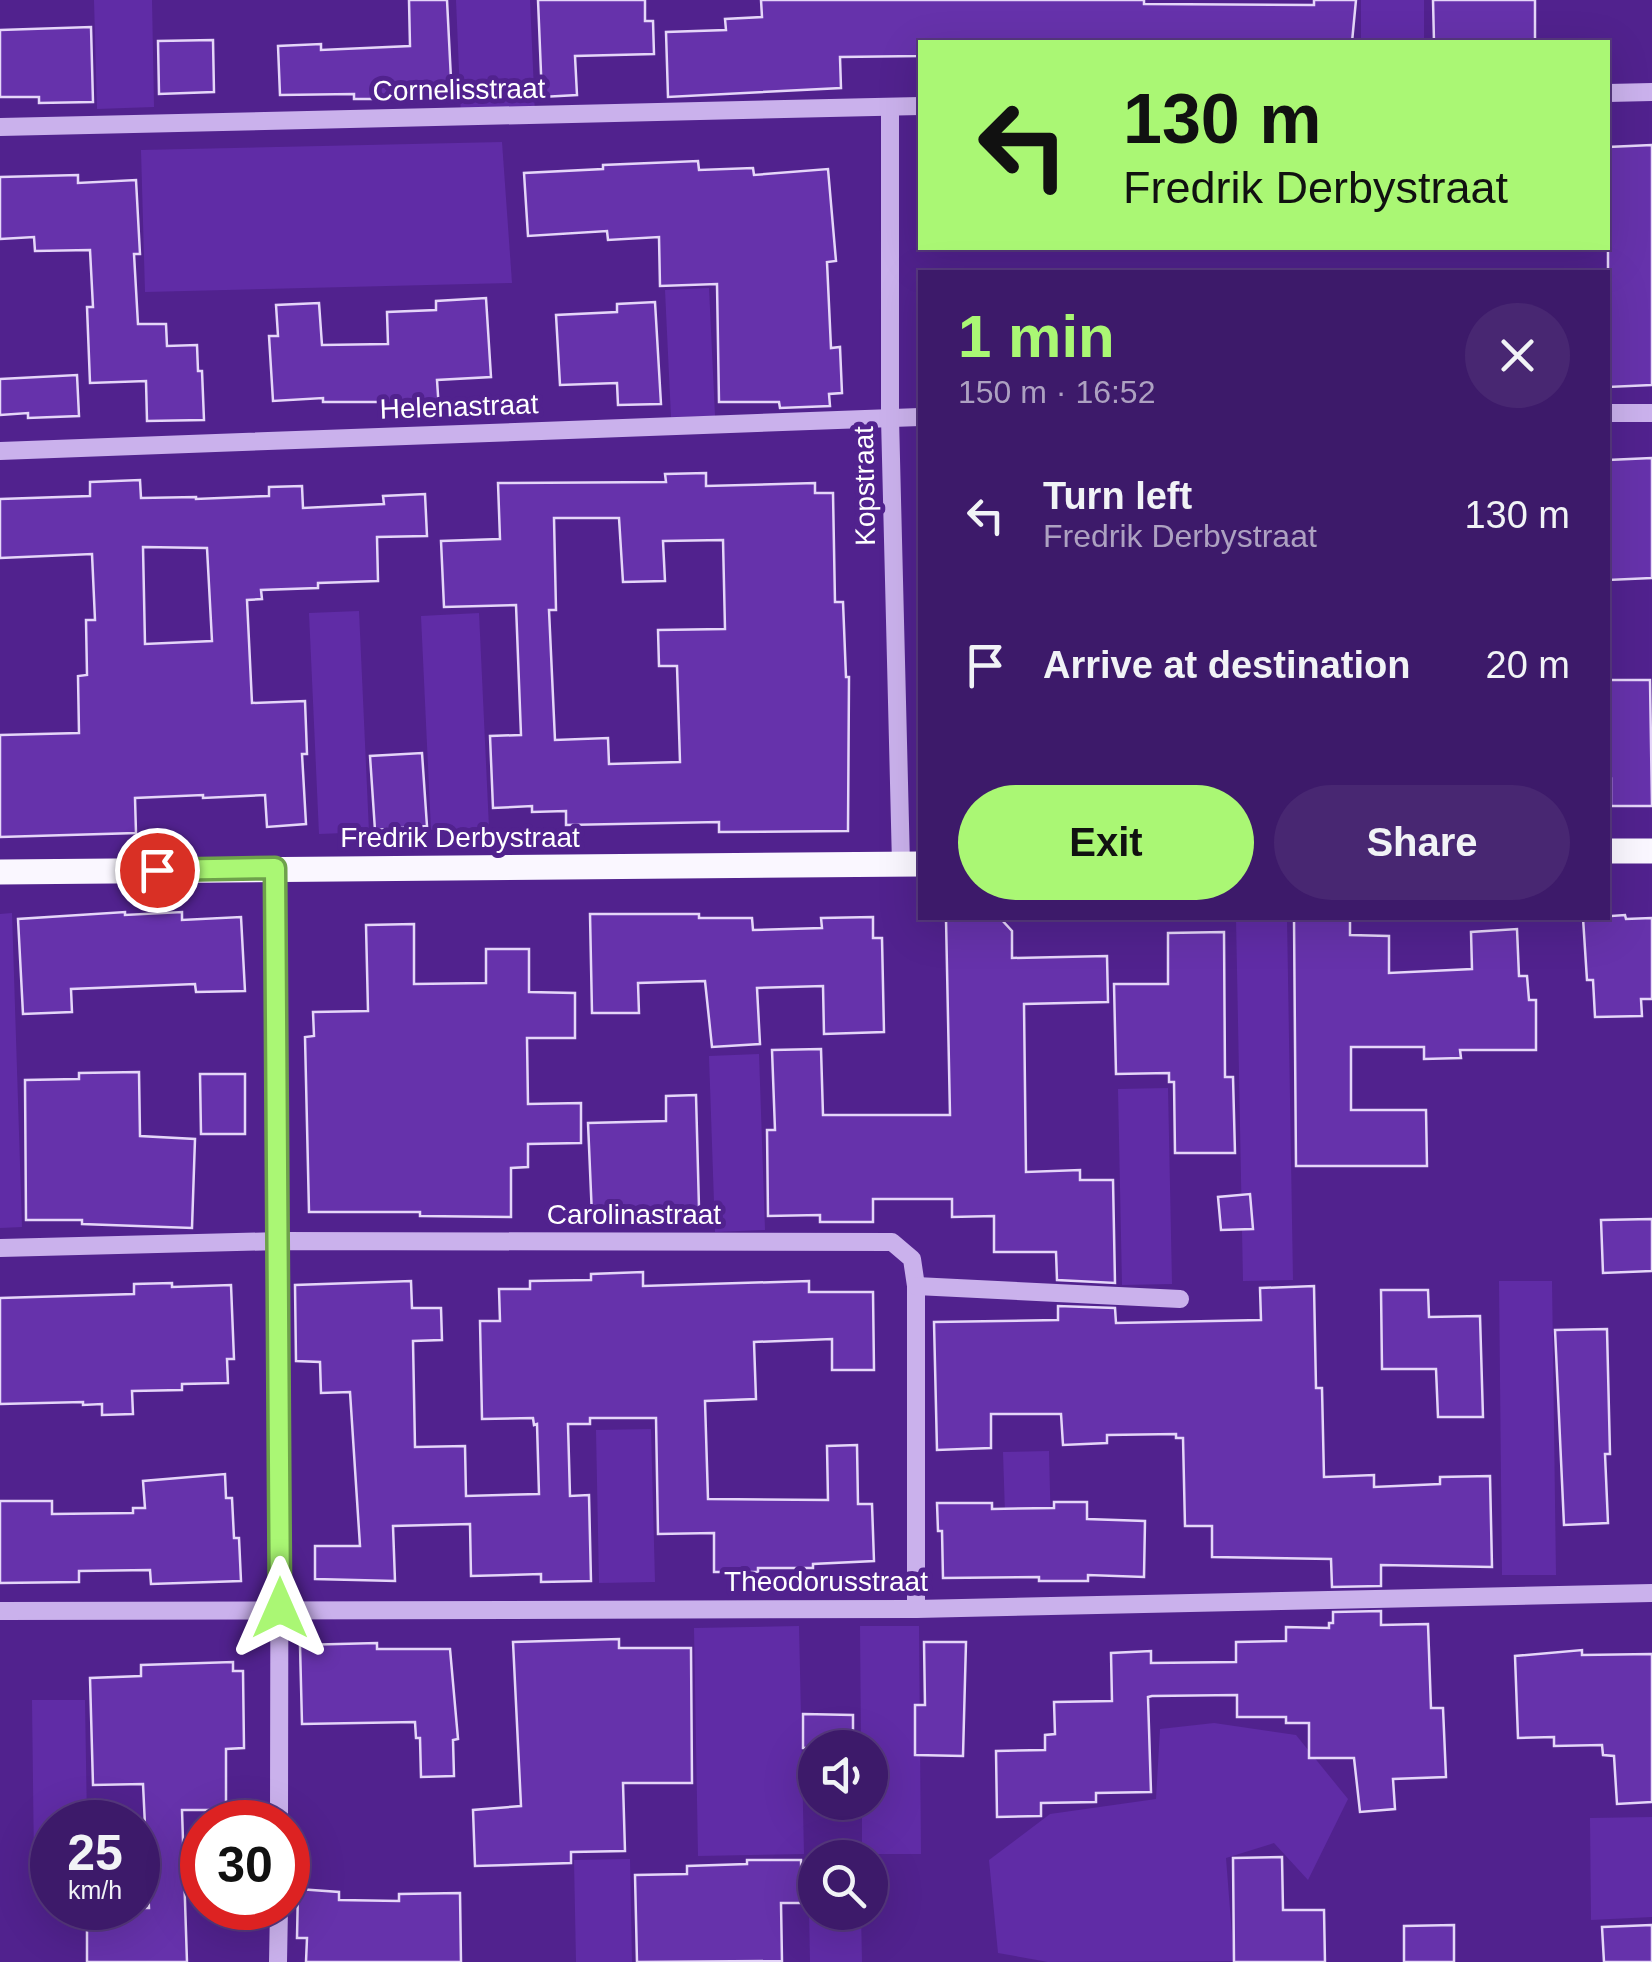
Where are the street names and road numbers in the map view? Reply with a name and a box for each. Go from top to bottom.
street label: Cornelisstraat [372,72,546,107]
street label: Helenastraat [379,388,539,425]
street label: Kopstraat [848,426,881,546]
street label: Fredrik Derbystraat [340,822,580,853]
street label: Carolinastraat [547,1199,721,1230]
street label: Theodorusstraat [724,1566,928,1597]

